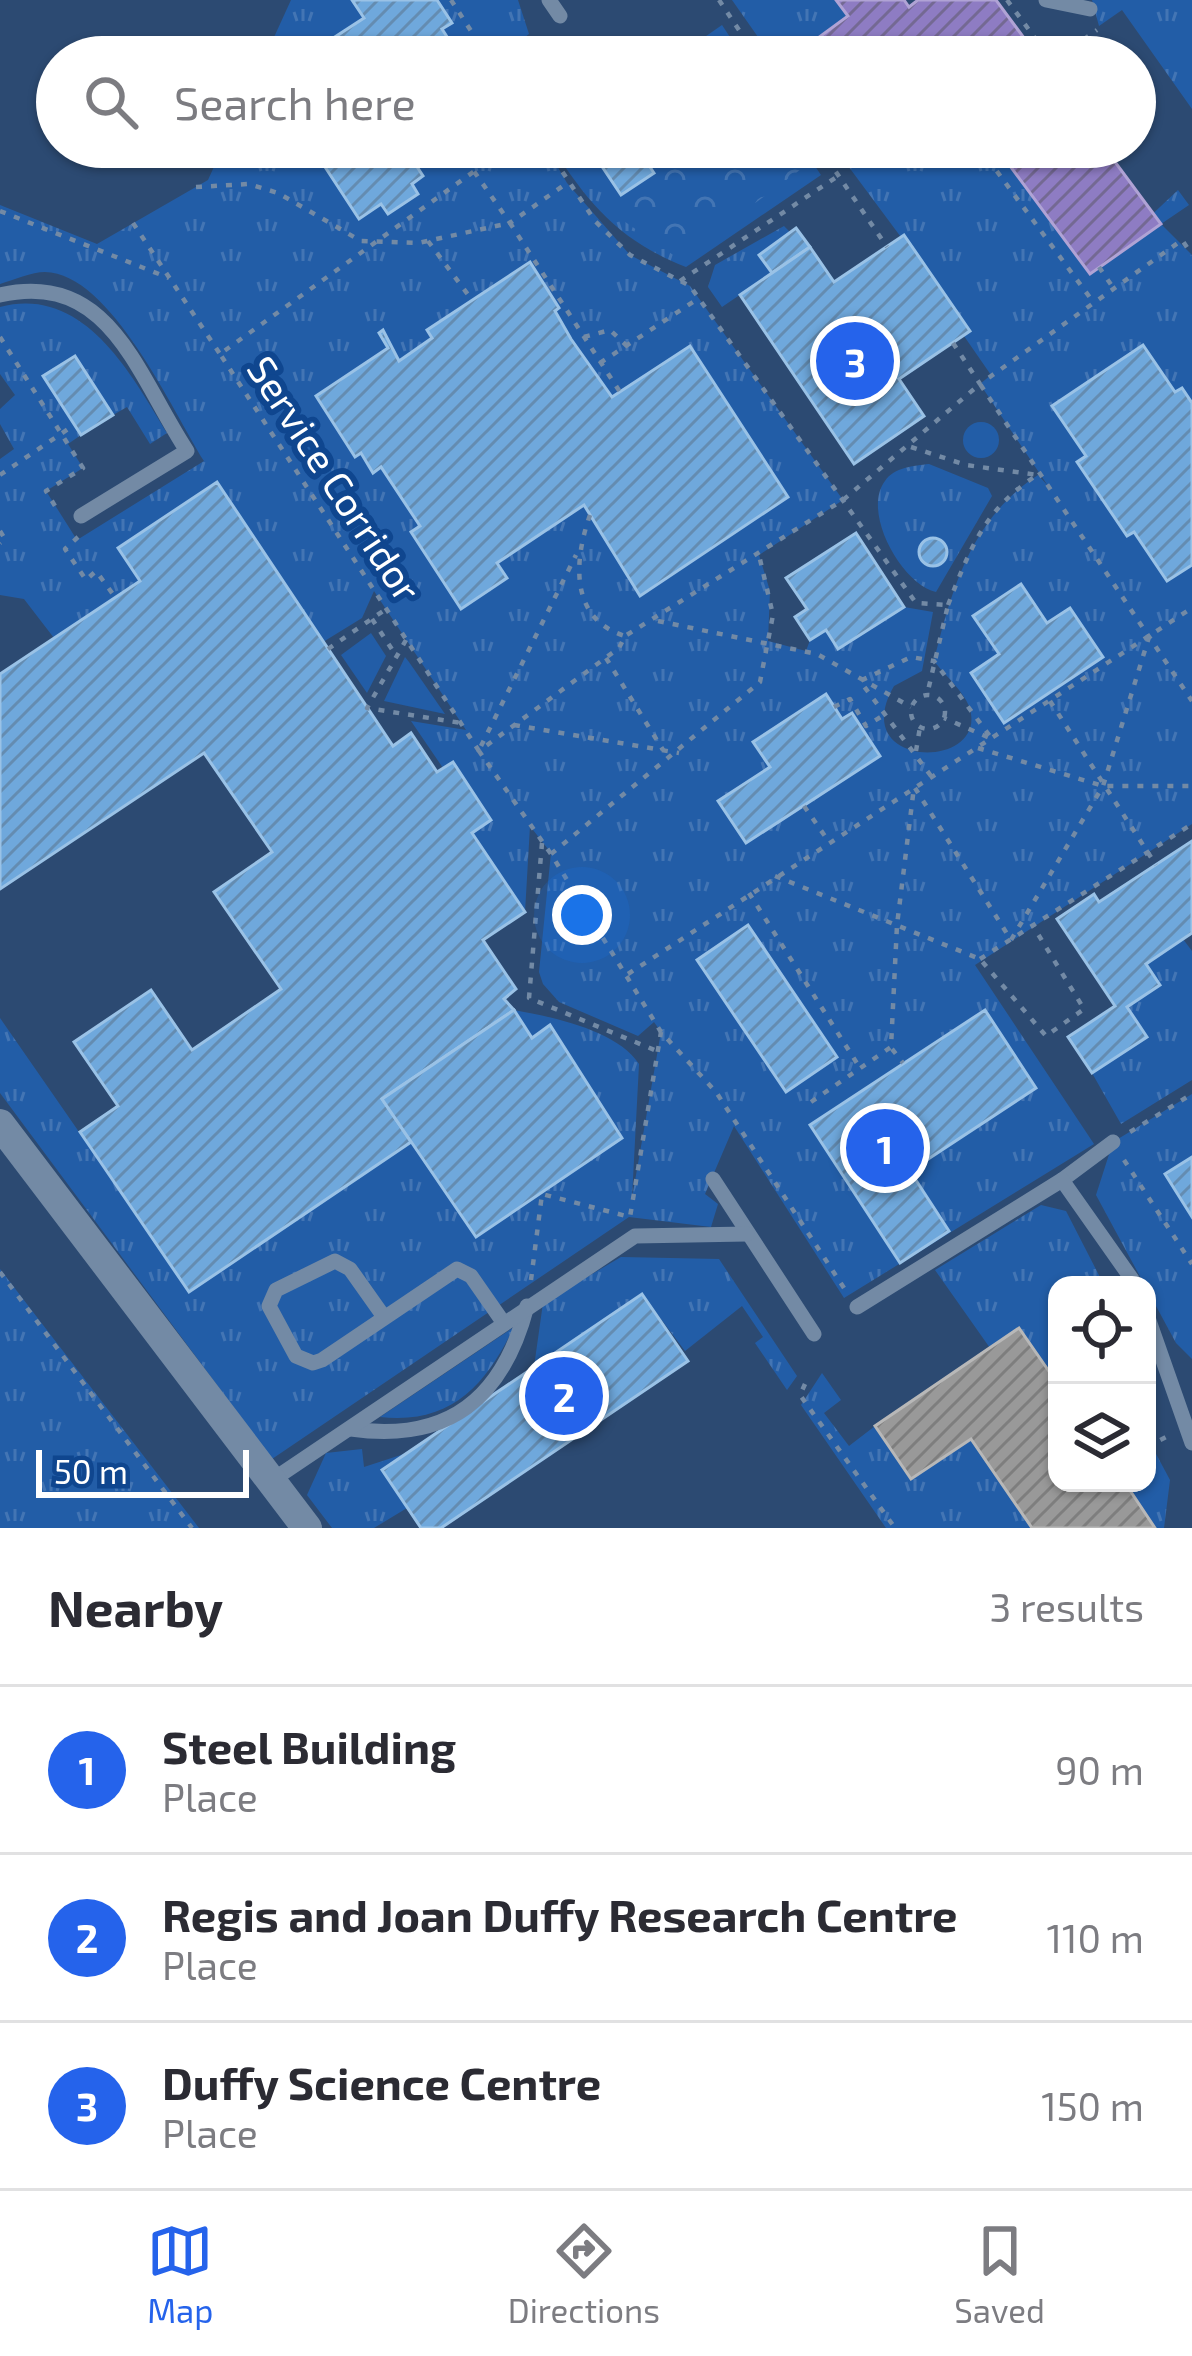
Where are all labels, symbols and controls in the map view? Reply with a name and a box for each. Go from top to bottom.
search box [36,36,1156,168]
icon: search [78,69,144,135]
text: Search here [174,75,416,129]
pin: 3 [816,316,894,406]
street label: Service Corridor [239,347,432,610]
your location [552,885,612,945]
pin: 1 [846,1103,924,1193]
map controls [1048,1276,1156,1492]
button: locate [1048,1276,1156,1384]
pin: 2 [525,1351,603,1441]
button: layers [1048,1384,1156,1492]
scale bar [36,1444,249,1497]
text: 50 m [54,1451,128,1491]
text: Nearby [48,1576,223,1637]
text: 3 results [990,1583,1144,1630]
text: Steel Building [162,1719,456,1773]
text: 1 [79,1746,95,1793]
text: 90 m [1055,1746,1144,1793]
text: Place [162,1773,258,1820]
text: Regis and Joan Duffy Research Centre [162,1887,957,1941]
text: 2 [76,1914,98,1961]
text: 110 m [1047,1914,1144,1961]
text: Place [162,1941,258,1988]
text: Duffy Science Centre [162,2055,601,2109]
text: 3 [76,2082,98,2129]
text: 150 m [1041,2082,1144,2129]
text: Place [162,2109,258,2156]
tab: Map [147,2218,213,2330]
tab: Directions [508,2218,660,2330]
tab: Saved [954,2218,1045,2330]

